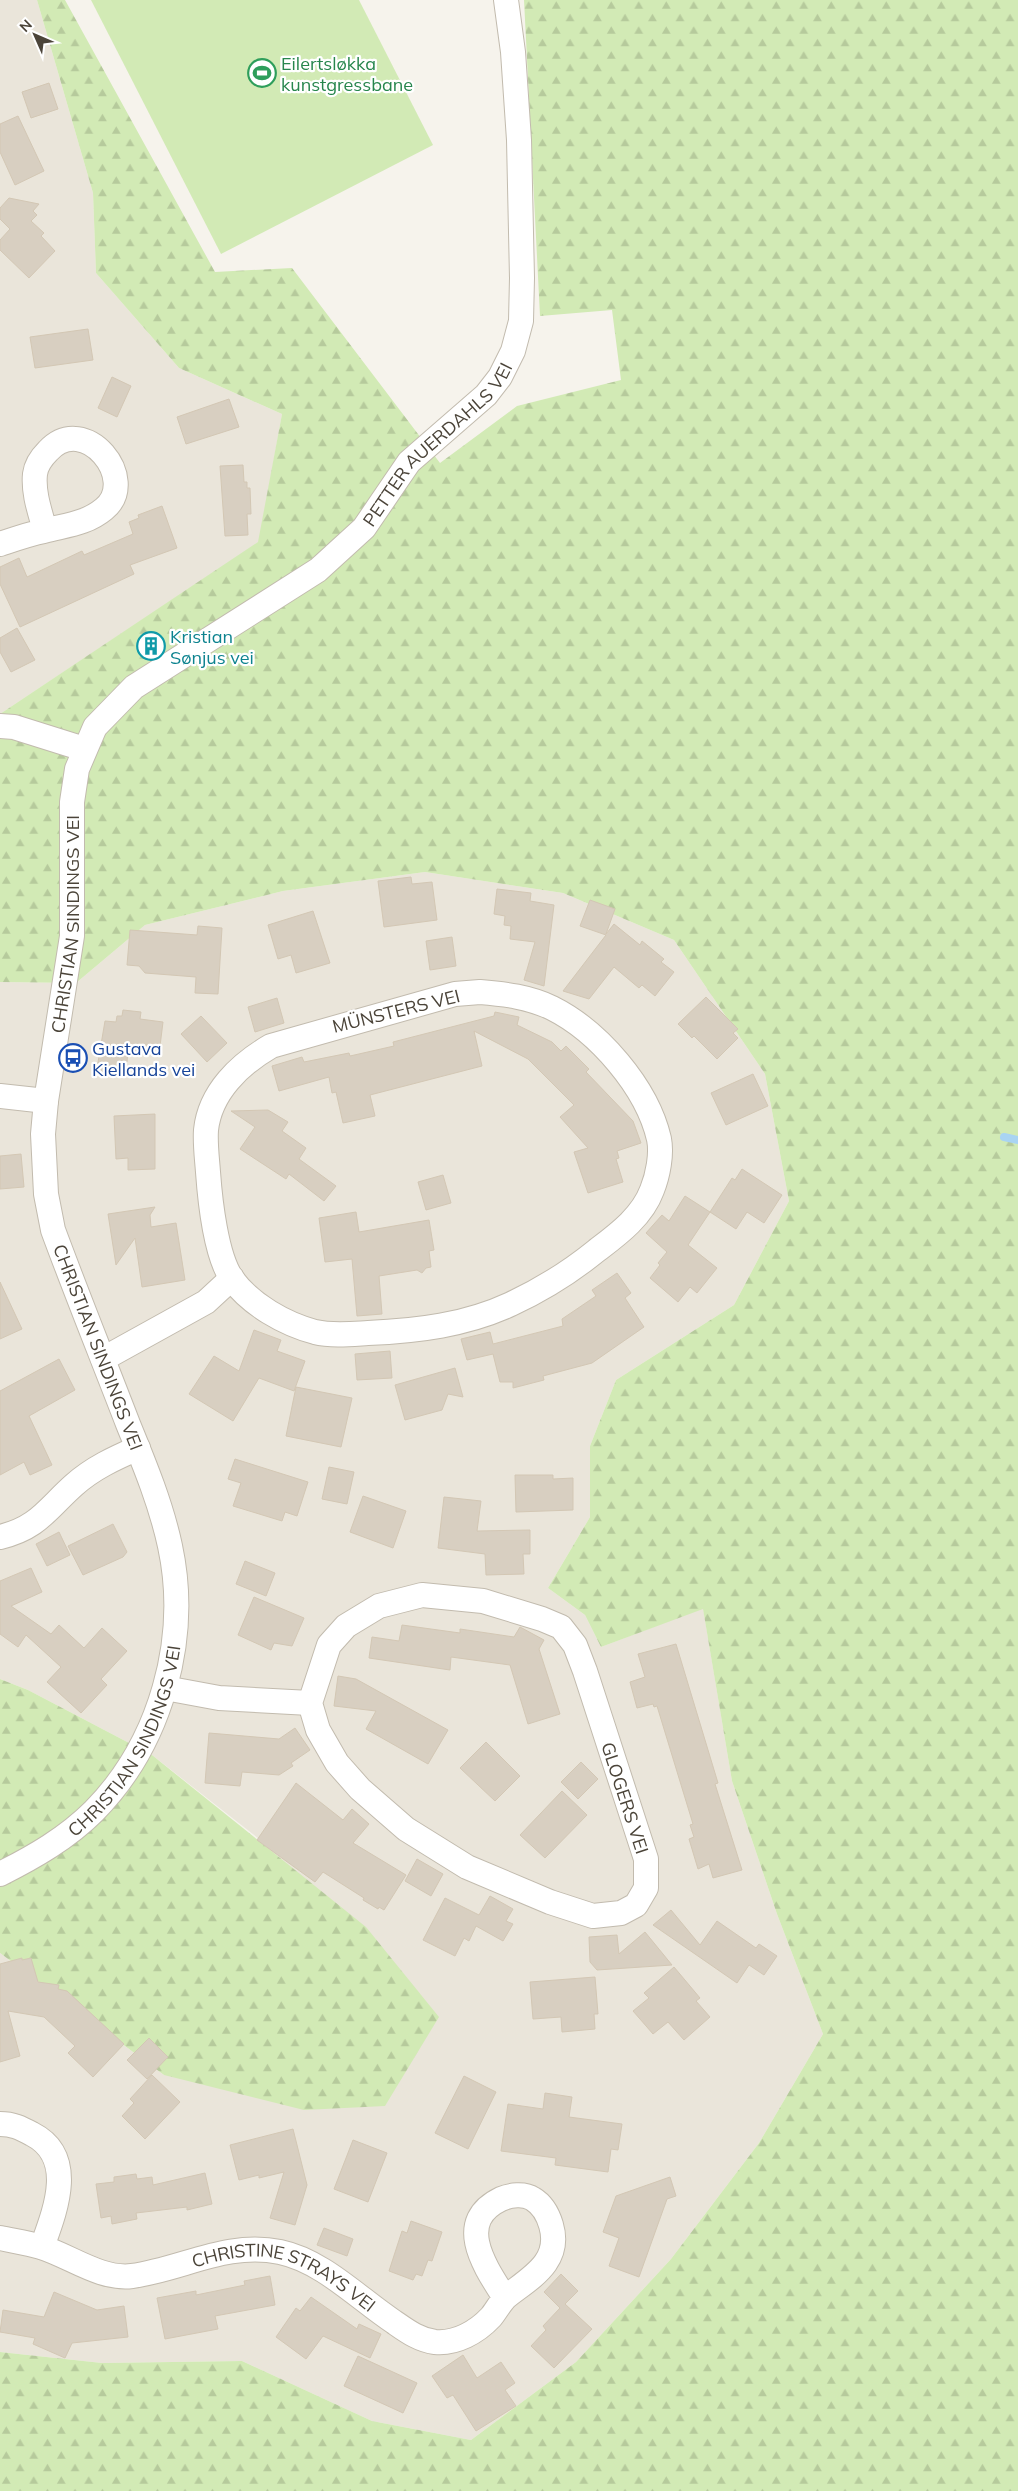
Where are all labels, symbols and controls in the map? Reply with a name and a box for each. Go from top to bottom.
north arrow [10,10,60,60]
text: N [16,16,36,36]
place label: Eilertsløkka kunstgressbane [281,52,413,96]
sports icon: Eilertsløkka kunstgressbane [247,58,277,88]
street label: PETTER AUERDAHLS VEI [357,359,517,530]
place label: Kristian Sønjus vei [170,625,254,669]
building icon: Kristian Sønjus vei [136,631,166,661]
street label: CHRISTIAN SINDINGS VEI [45,815,84,1035]
street label: MÜNSTERS VEI [330,984,462,1038]
place label: Gustava Kiellands vei [92,1037,195,1081]
bus stop icon: Gustava Kiellands vei [58,1043,88,1073]
street label: CHRISTIAN SINDINGS VEI [48,1241,148,1453]
street label: CHRISTIAN SINDINGS VEI [63,1644,185,1841]
street label: GLOGERS VEI [596,1739,654,1857]
street label: CHRISTINE STRAYS VEI [189,2238,381,2316]

